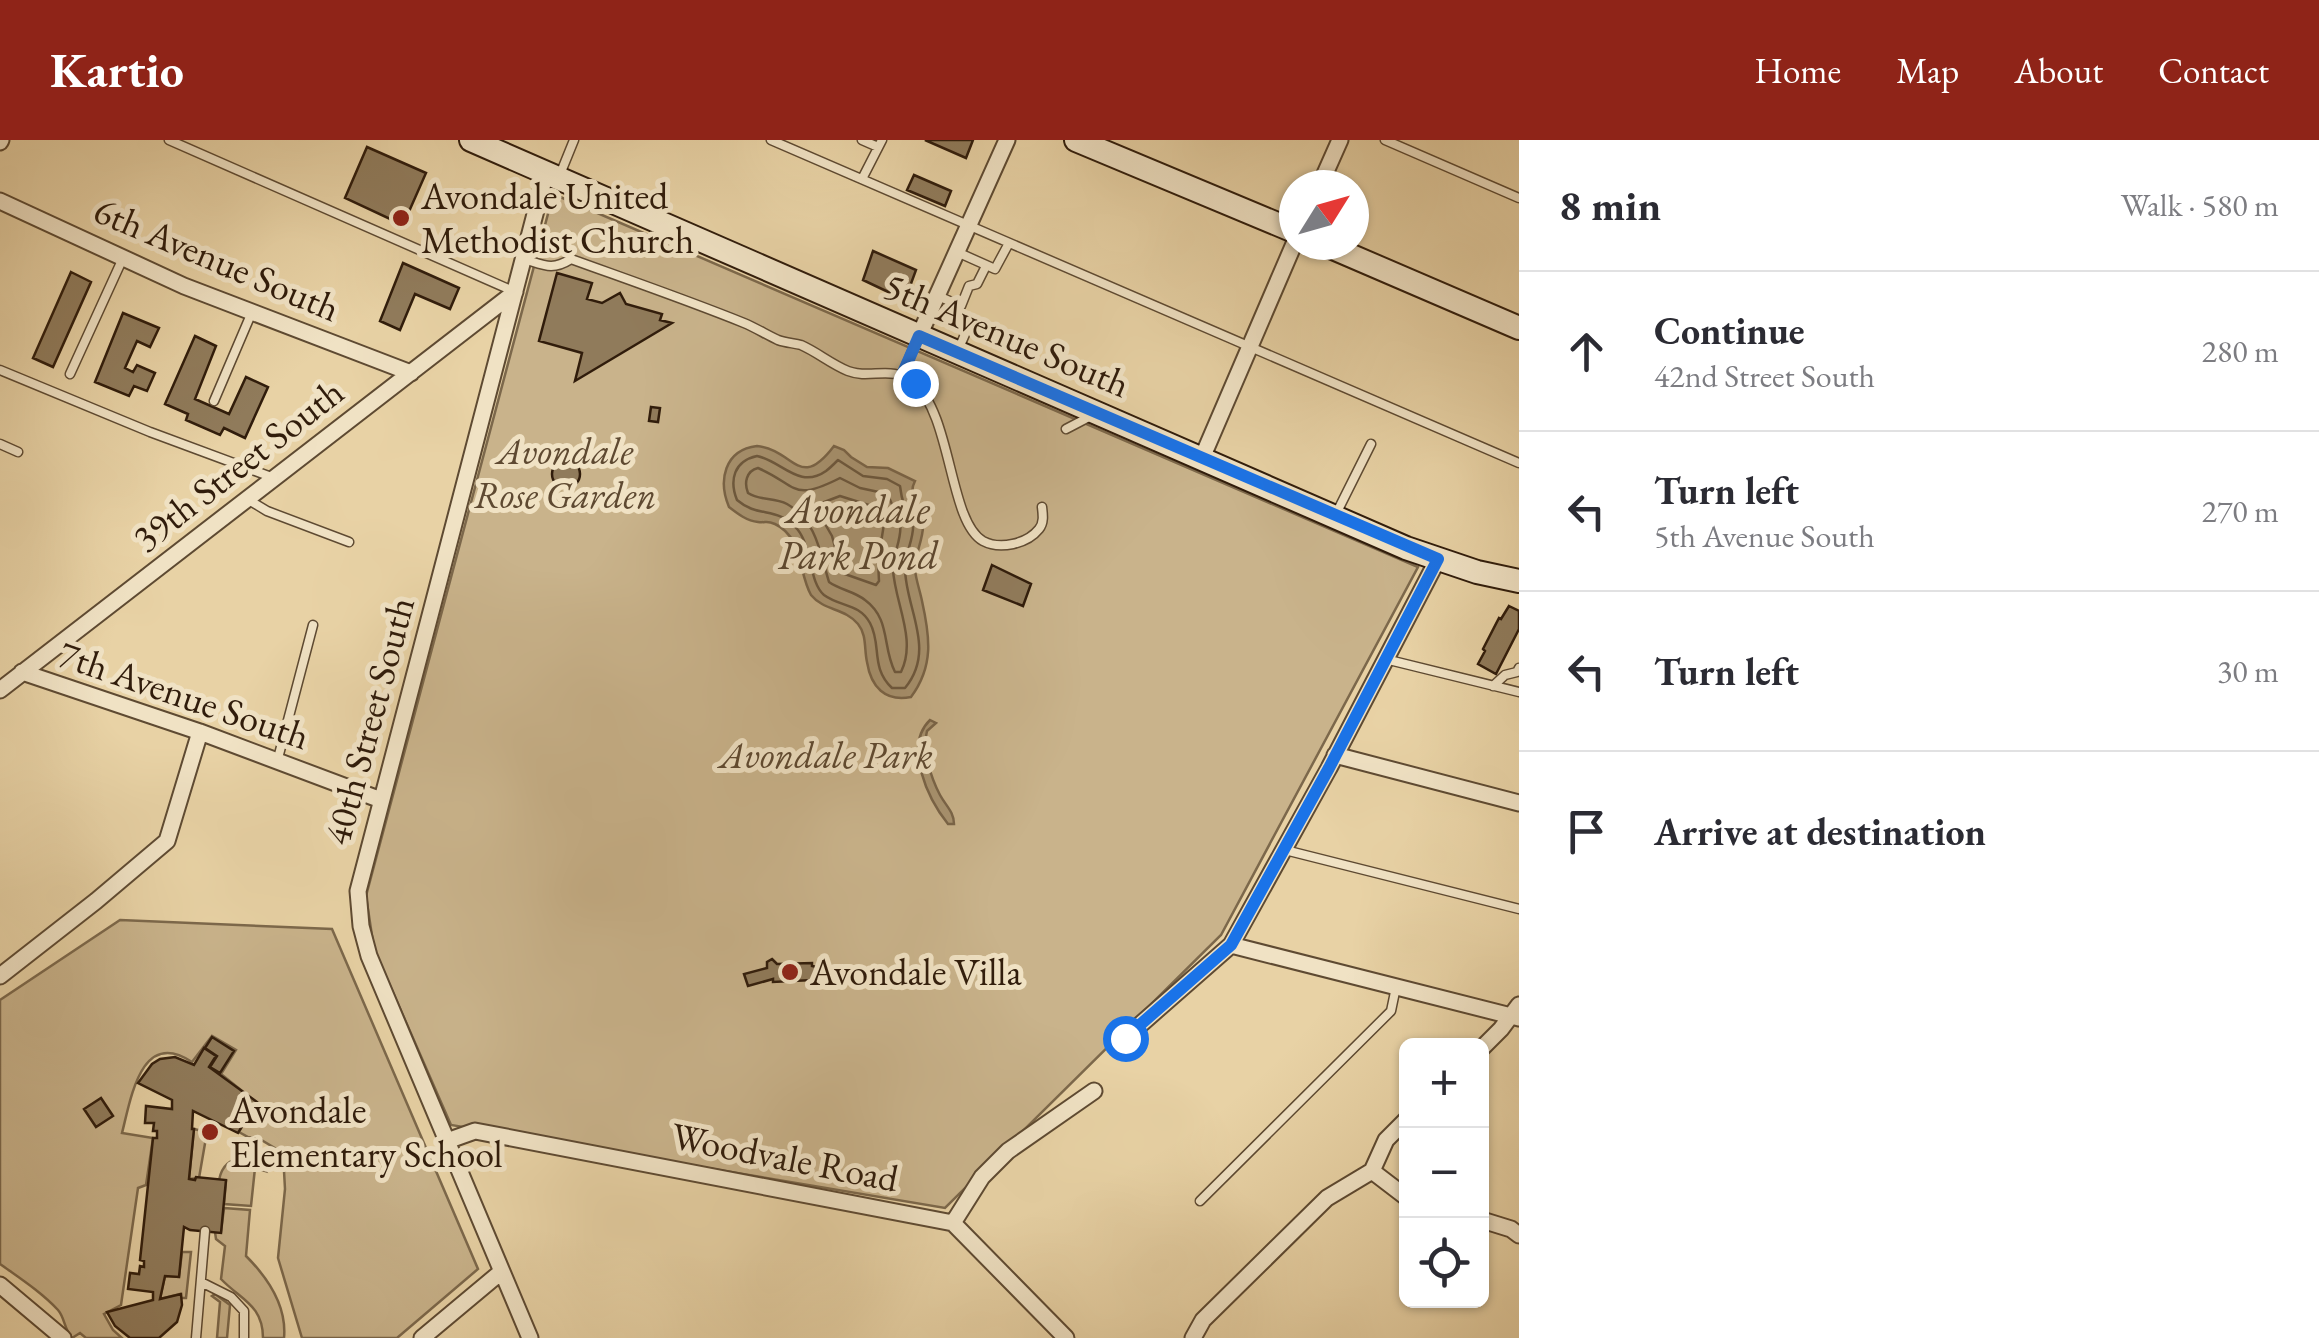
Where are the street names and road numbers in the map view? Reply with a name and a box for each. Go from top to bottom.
street label: 6th Avenue South [87,185,347,332]
street label: 5th Avenue South [877,261,1137,408]
street label: 39th Street South [122,367,353,562]
street label: 40th Street South [312,592,425,850]
street label: 7th Avenue South [52,629,316,760]
street label: Woodvale Road [667,1110,903,1203]

